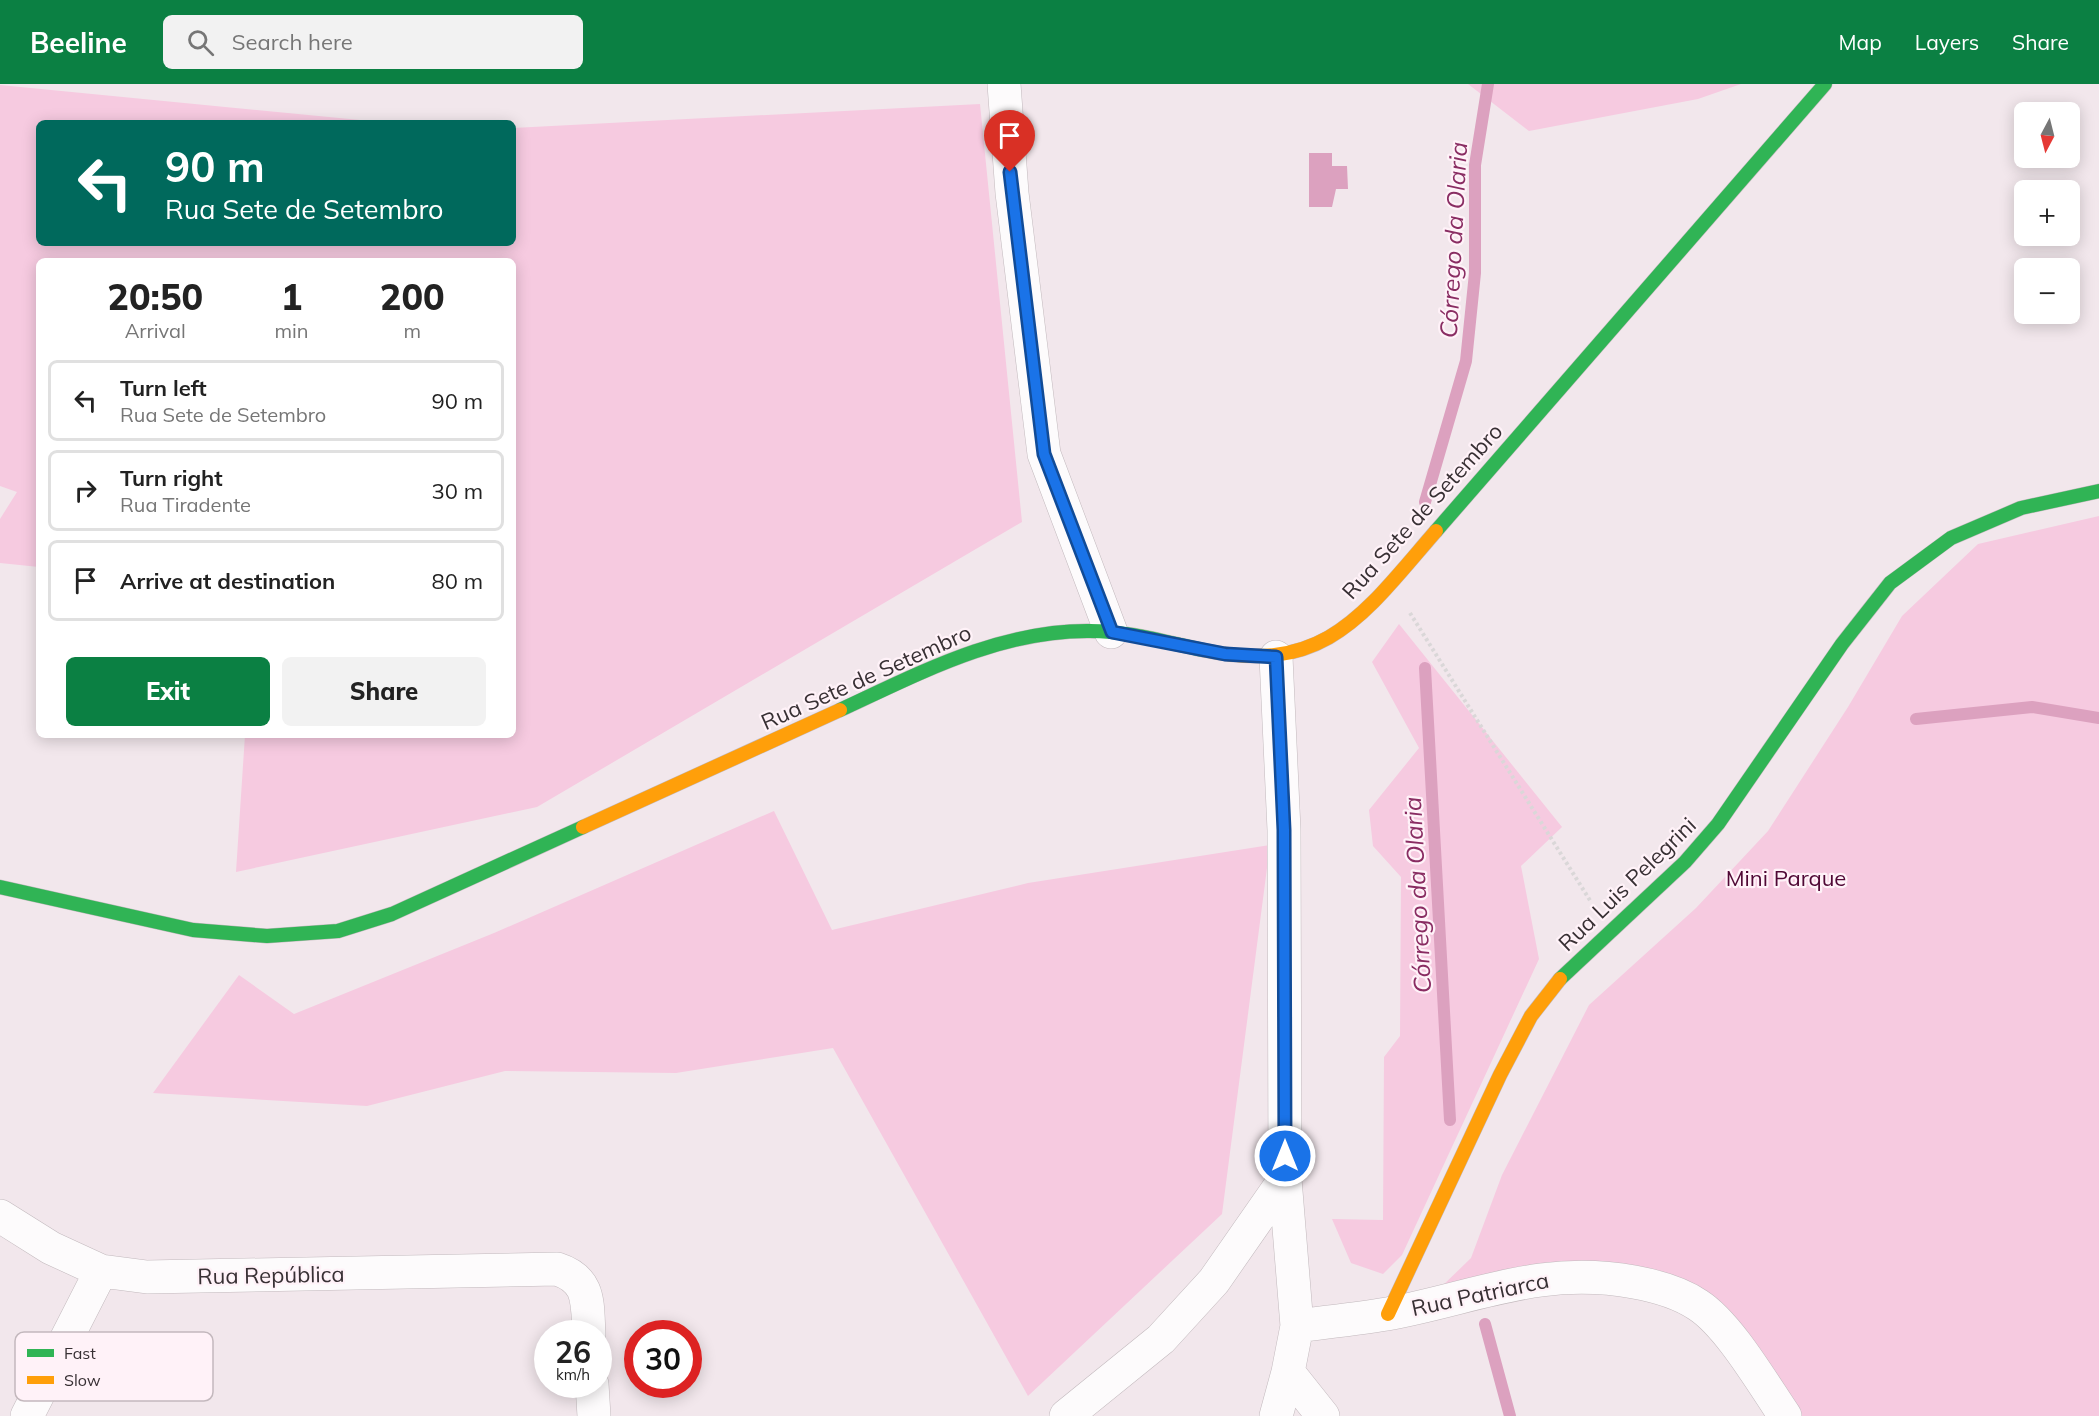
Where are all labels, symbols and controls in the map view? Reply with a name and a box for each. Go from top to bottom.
search box [163,15,583,69]
text: Beeline [30,25,127,60]
icon: search [184,26,217,59]
text: Search here [232,28,353,56]
text: Map [1839,29,1882,55]
text: Layers [1915,29,1979,55]
text: Share [2012,29,2069,55]
north arrow [2014,102,2080,168]
map controls [2014,102,2080,324]
pin [984,110,1035,172]
icon: arrive [993,119,1026,152]
text: 90 m [165,140,265,193]
water label: Córrego da Olaria [1433,141,1473,339]
icon: left [66,144,144,222]
button: + [2014,180,2080,246]
text: Rua Sete de Setembro [165,192,443,226]
button: − [2014,258,2080,324]
text: 20:50 [107,274,203,319]
text: 1 [281,274,302,319]
text: 200 [380,274,445,319]
text: Arrival [125,318,186,343]
text: min [274,318,309,343]
text: m [403,318,421,343]
text: Turn left [120,374,207,402]
icon: left [69,384,102,417]
text: 90 m [432,387,483,415]
text: Rua Sete de Setembro [120,402,326,427]
street label: Rua Sete de Setembro [1336,417,1508,605]
text: Turn right [120,464,223,492]
icon: right [69,474,102,507]
text: 30 m [432,477,483,505]
text: Rua Tiradente [120,492,251,517]
icon: arrive [69,564,102,597]
text: Arrive at destination [120,567,335,595]
text: 80 m [432,567,483,595]
street label: Rua Sete de Setembro [757,618,975,736]
button: Exit [66,657,270,726]
button: Share [282,657,486,726]
water label: Córrego da Olaria [1397,796,1437,994]
street label: Rua Luis Pelegrini [1552,811,1702,957]
park label: Mini Parque [1726,864,1846,892]
position arrow [1253,1124,1317,1188]
street label: Rua República [197,1260,345,1290]
street label: Rua Patriarca [1409,1266,1551,1322]
speed limit sign: 30 [624,1320,702,1398]
legend [15,1332,213,1401]
text: 26 [555,1333,591,1371]
text: Fast [64,1343,96,1363]
text: km/h [556,1365,590,1384]
text: Slow [64,1370,101,1390]

